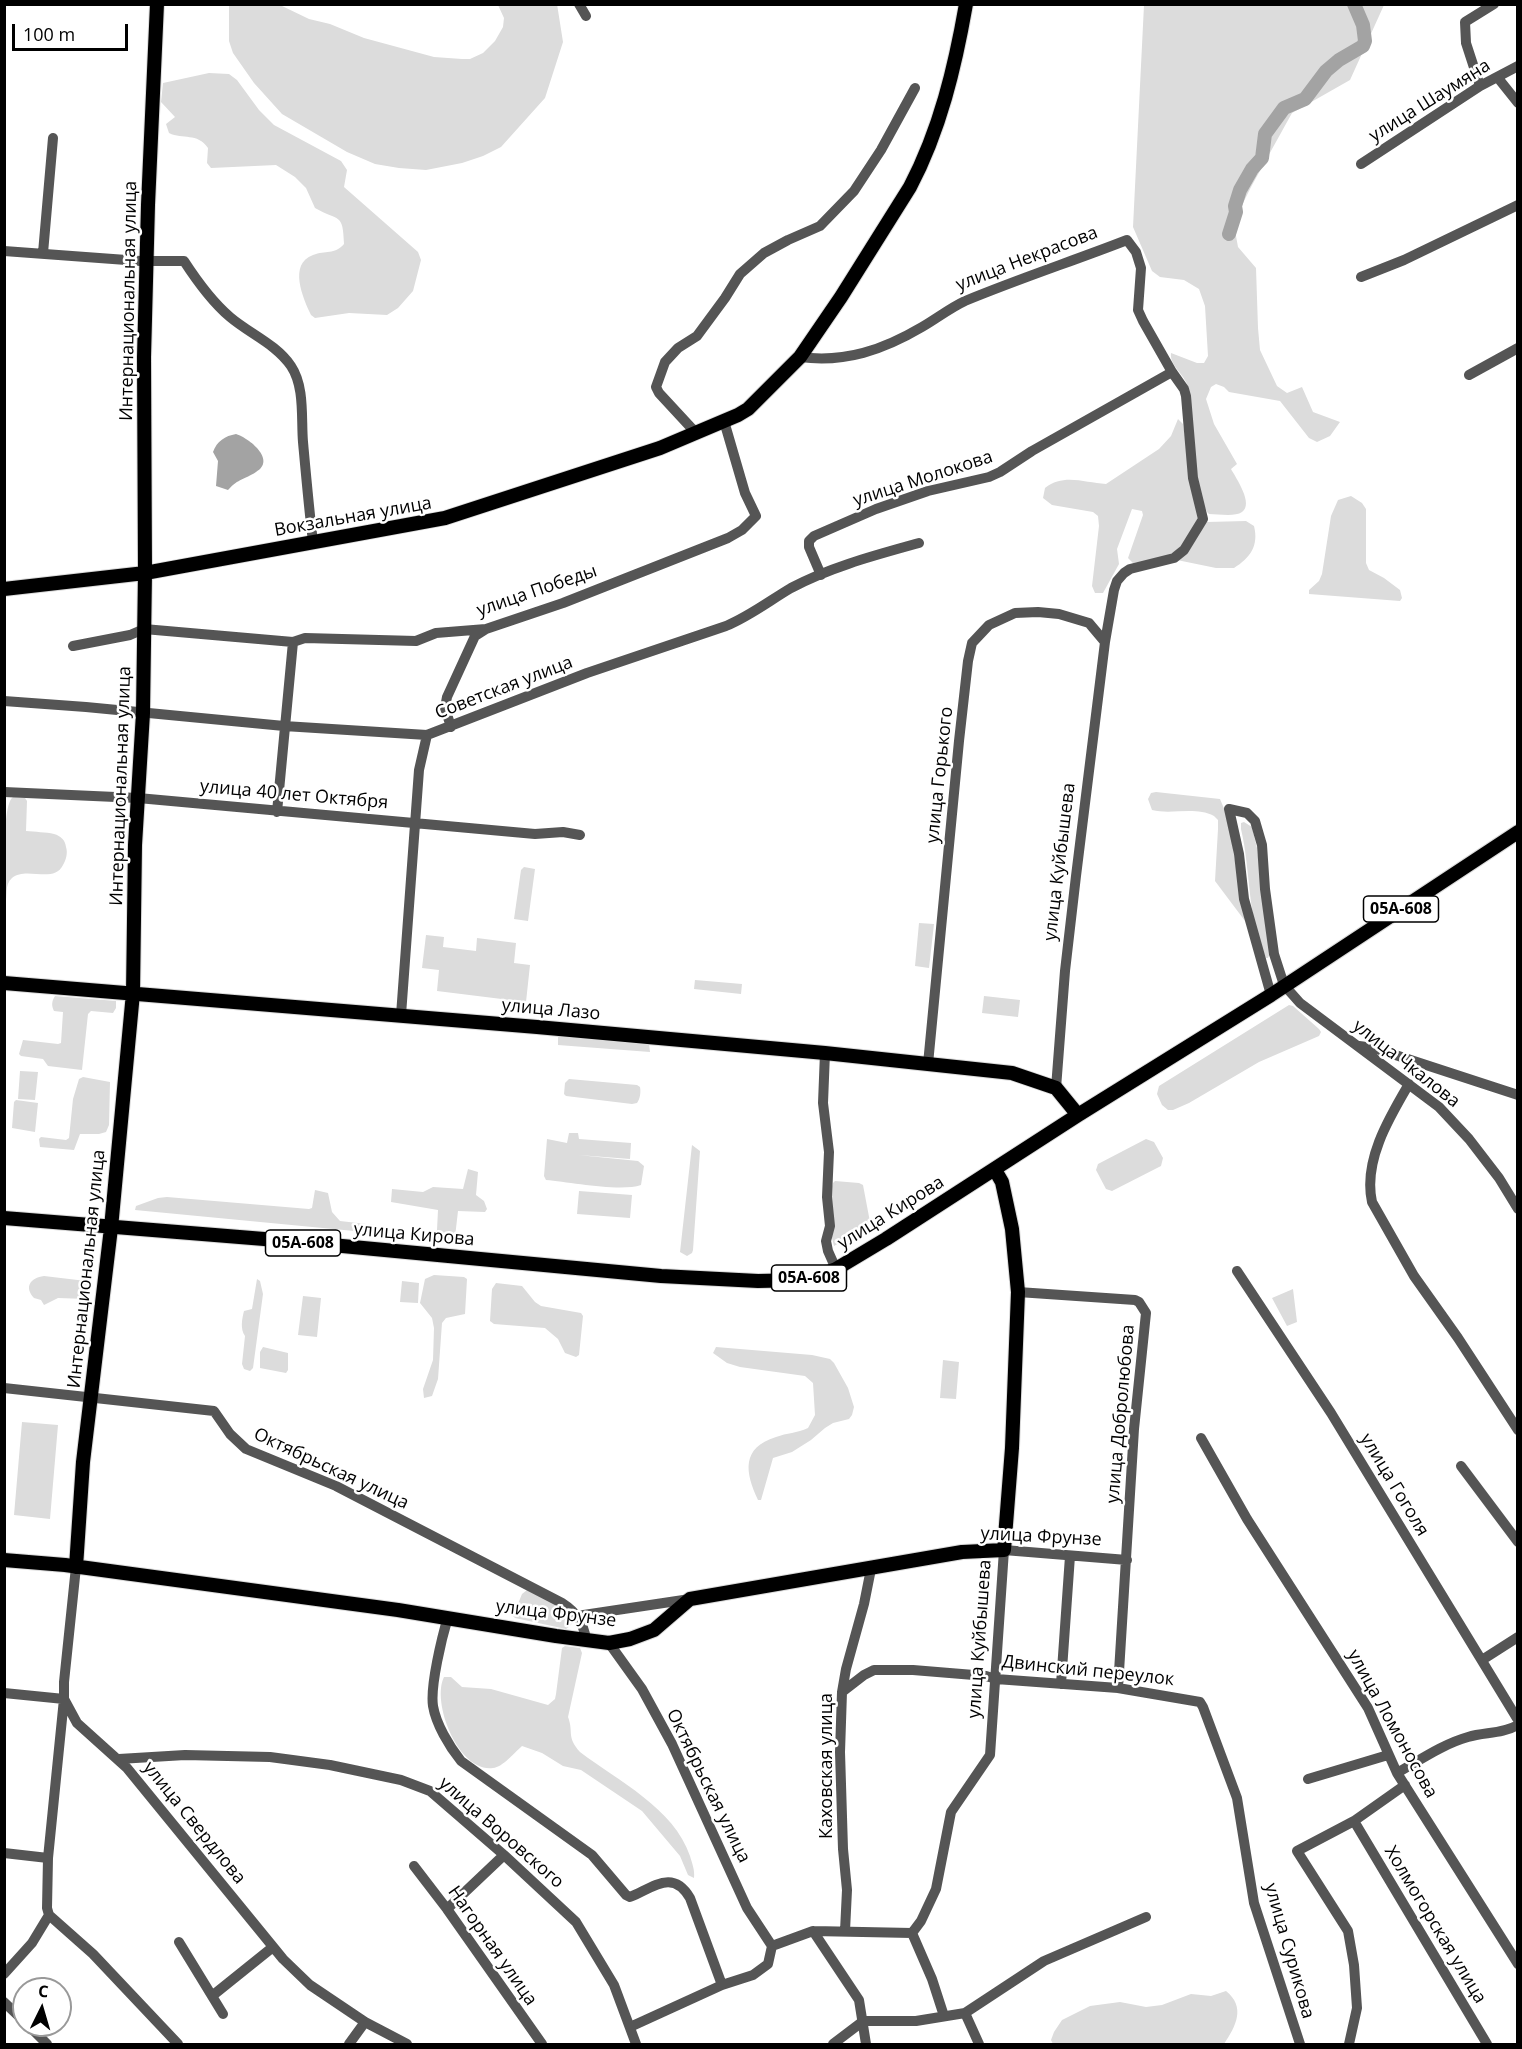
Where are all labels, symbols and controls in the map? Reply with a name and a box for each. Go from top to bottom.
scale bar [15,12,130,50]
text: 100 m [23,22,75,46]
street label: улица Шаумяна [1365,55,1495,147]
street label: Интернациональная улица [116,181,142,421]
street label: улица Некрасова [953,222,1101,296]
street label: улица Молокова [851,446,995,512]
street label: Вокзальная улица [273,493,433,541]
street label: улица Победы [474,560,600,622]
street label: Советская улица [432,652,576,724]
street label: Интернациональная улица [106,666,136,906]
street label: улица Горького [922,706,958,844]
street label: улица 40 лет Октября [199,776,389,814]
street label: улица Куйбышева [1040,782,1080,942]
road number: 05А-608 [1364,896,1438,922]
street label: улица Лазо [501,995,601,1025]
street label: улица Чкалова [1348,1015,1464,1113]
street label: Интернациональная улица [64,1149,110,1389]
street label: улица Кирова [834,1172,948,1254]
street label: улица Кирова [353,1219,475,1251]
road number: 05А-608 [266,1230,340,1256]
road number: 05А-608 [772,1265,846,1291]
street label: улица Добролюбова [1102,1324,1140,1504]
street label: Октябрьская улица [250,1424,412,1514]
street label: улица Гоголя [1355,1430,1433,1540]
street label: улица Фрунзе [980,1523,1102,1551]
street label: улица Куйбышева [964,1559,996,1719]
street label: улица Фрунзе [494,1596,618,1632]
street label: улица Ломоносова [1342,1646,1442,1802]
street label: Двинский переулок [1001,1651,1175,1691]
street label: Каховская улица [816,1693,838,1839]
street label: Октябрьская улица [661,1705,755,1867]
street label: улица Свердлова [138,1757,250,1889]
street label: улица Воровского [434,1773,568,1893]
street label: Холмогорская улица [1379,1842,1491,2008]
street label: улица Сурикова [1259,1881,1319,2021]
street label: Нагорная улица [443,1882,541,2010]
north arrow [12,1977,72,2037]
text: С [37,1980,49,2002]

